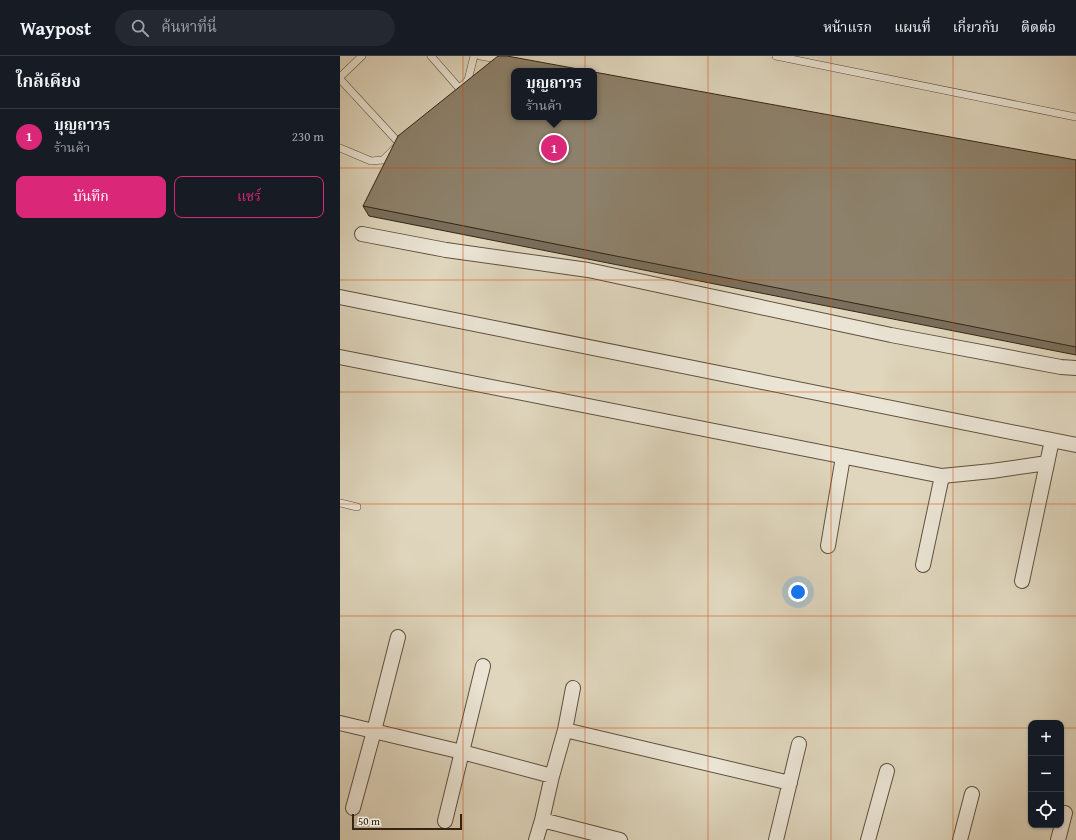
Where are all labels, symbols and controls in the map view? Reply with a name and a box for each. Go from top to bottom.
search box [115,10,395,46]
text: Waypost [20,14,91,42]
text: ค้นหาที่นี่ [161,16,217,37]
icon: search [129,17,151,39]
text: หน้าแรก [823,17,872,37]
text: แผนที่ [894,17,931,37]
text: เกี่ยวกับ [953,17,999,37]
text: ติดต่อ [1021,17,1056,37]
text: ใกล้เคียง [16,68,81,93]
popup [511,68,597,120]
text: บุญถาวร [526,72,582,93]
text: ร้านค้า [526,96,562,115]
text: บุญถาวร [54,114,110,135]
text: 1 [26,127,32,146]
text: 230 m [292,127,324,146]
pin: 1 [541,133,567,163]
text: ร้านค้า [54,138,90,157]
button: บันทึก [16,176,166,218]
button: แชร์ [174,176,324,218]
your location [788,582,808,602]
map controls [1028,720,1064,828]
button: + [1028,720,1064,756]
button: − [1028,756,1064,792]
button: locate [1028,792,1064,828]
scale bar [352,812,462,831]
text: 50 m [358,813,380,829]

